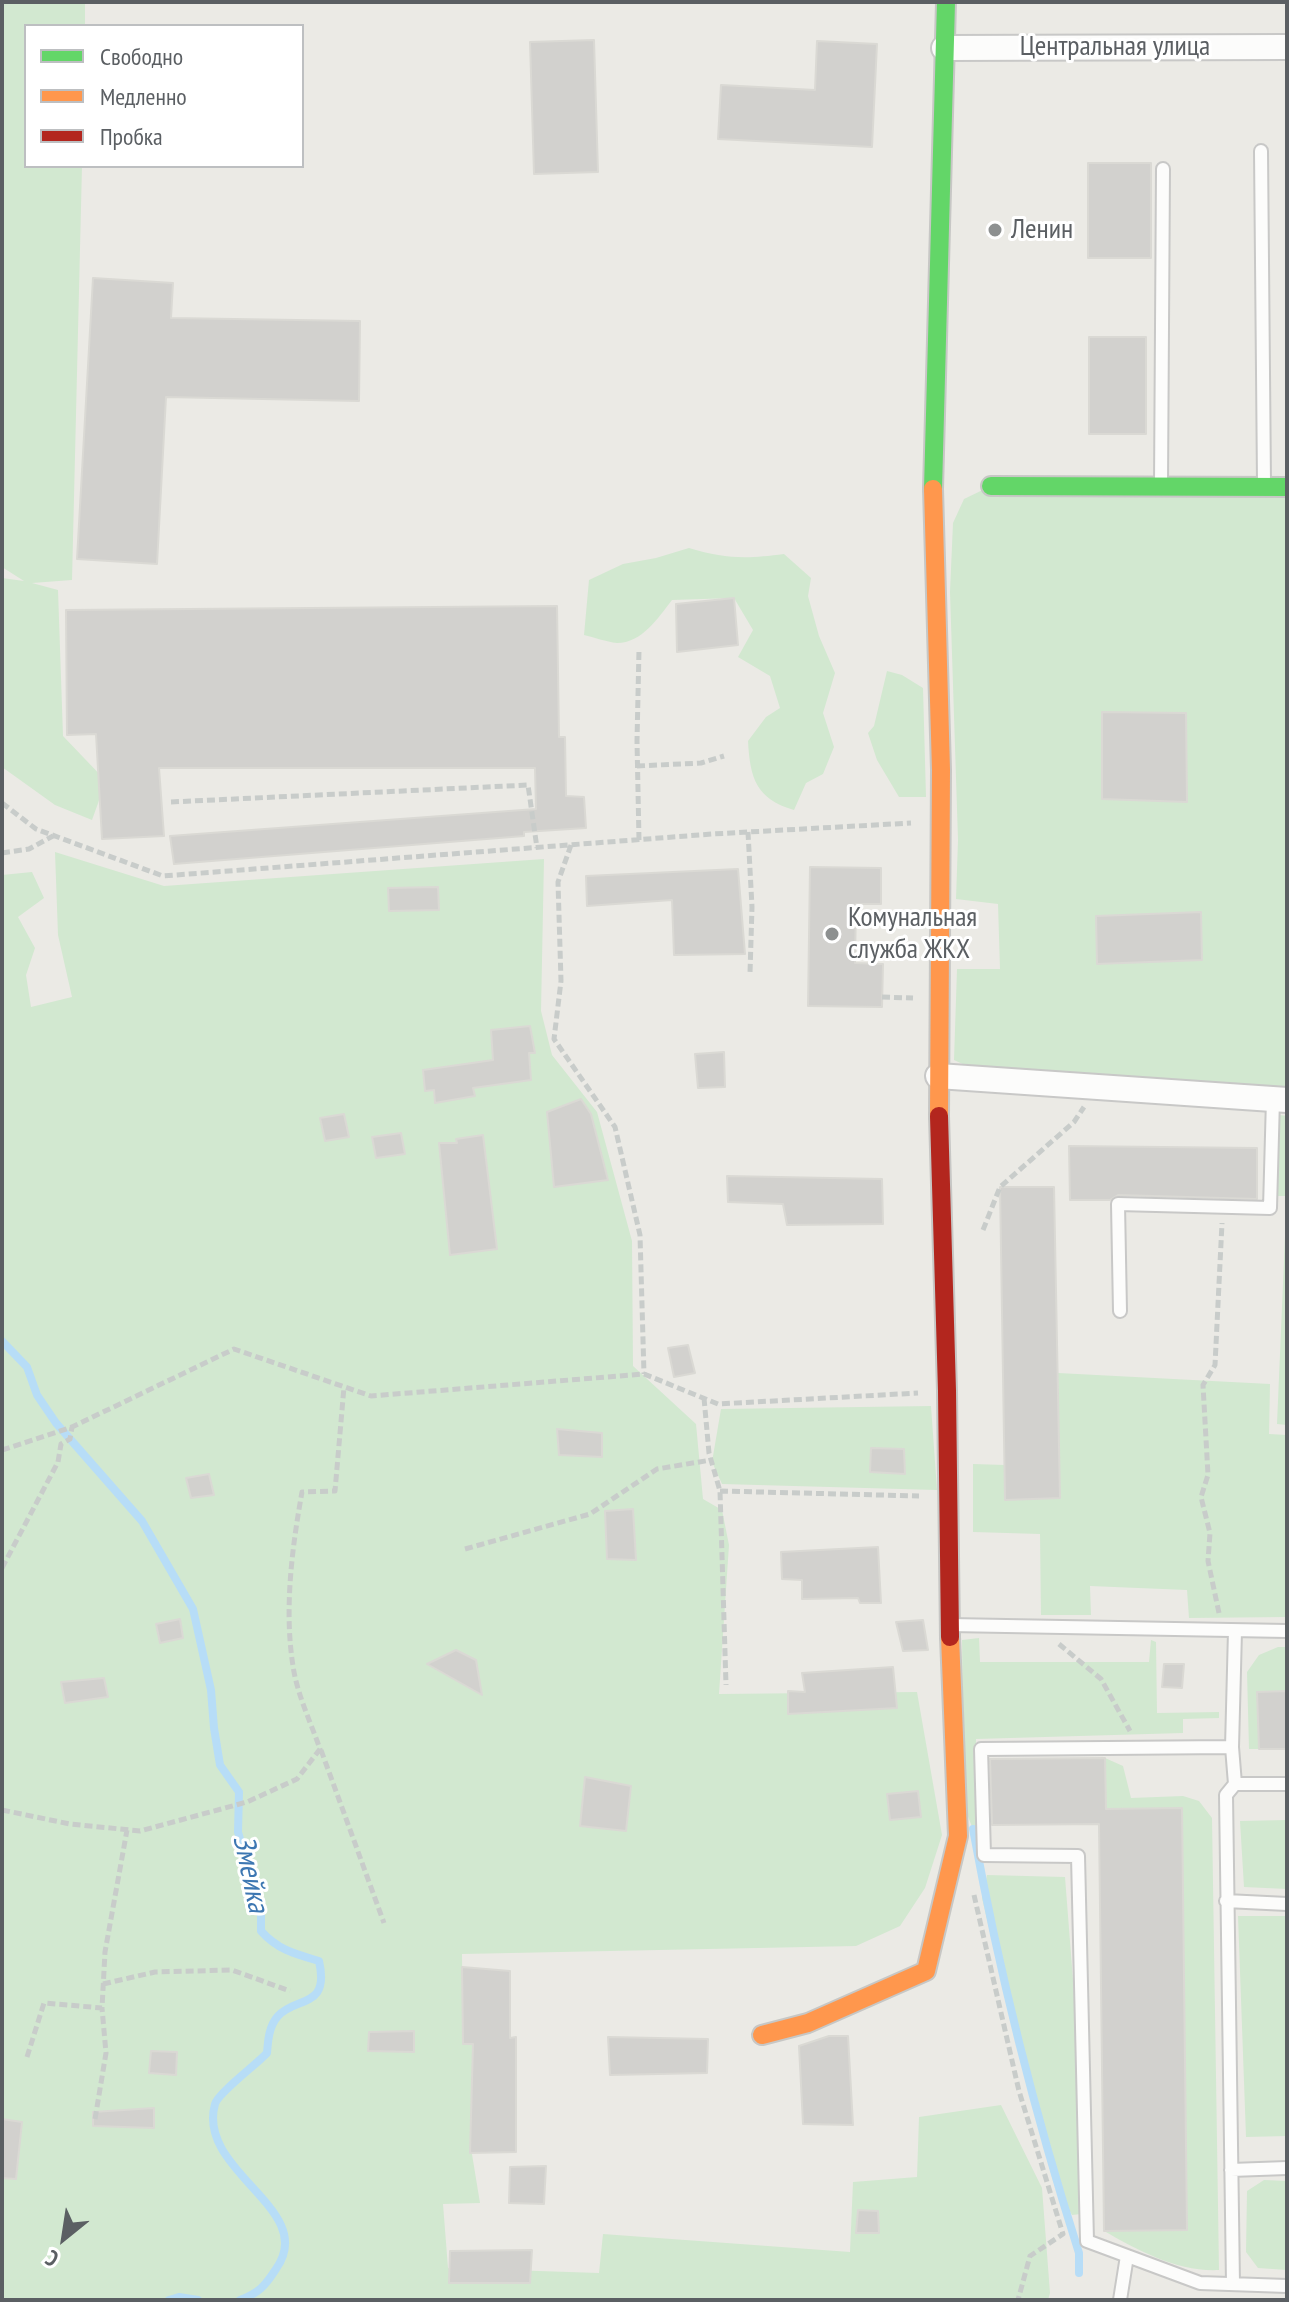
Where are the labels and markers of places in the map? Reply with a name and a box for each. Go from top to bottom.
place label: Ленин [1011,213,1073,247]
marker: Ленин [986,221,1004,239]
place label: Комунальная служба ЖКХ [848,901,977,967]
marker: Комунальная служба ЖКХ [823,925,841,943]

